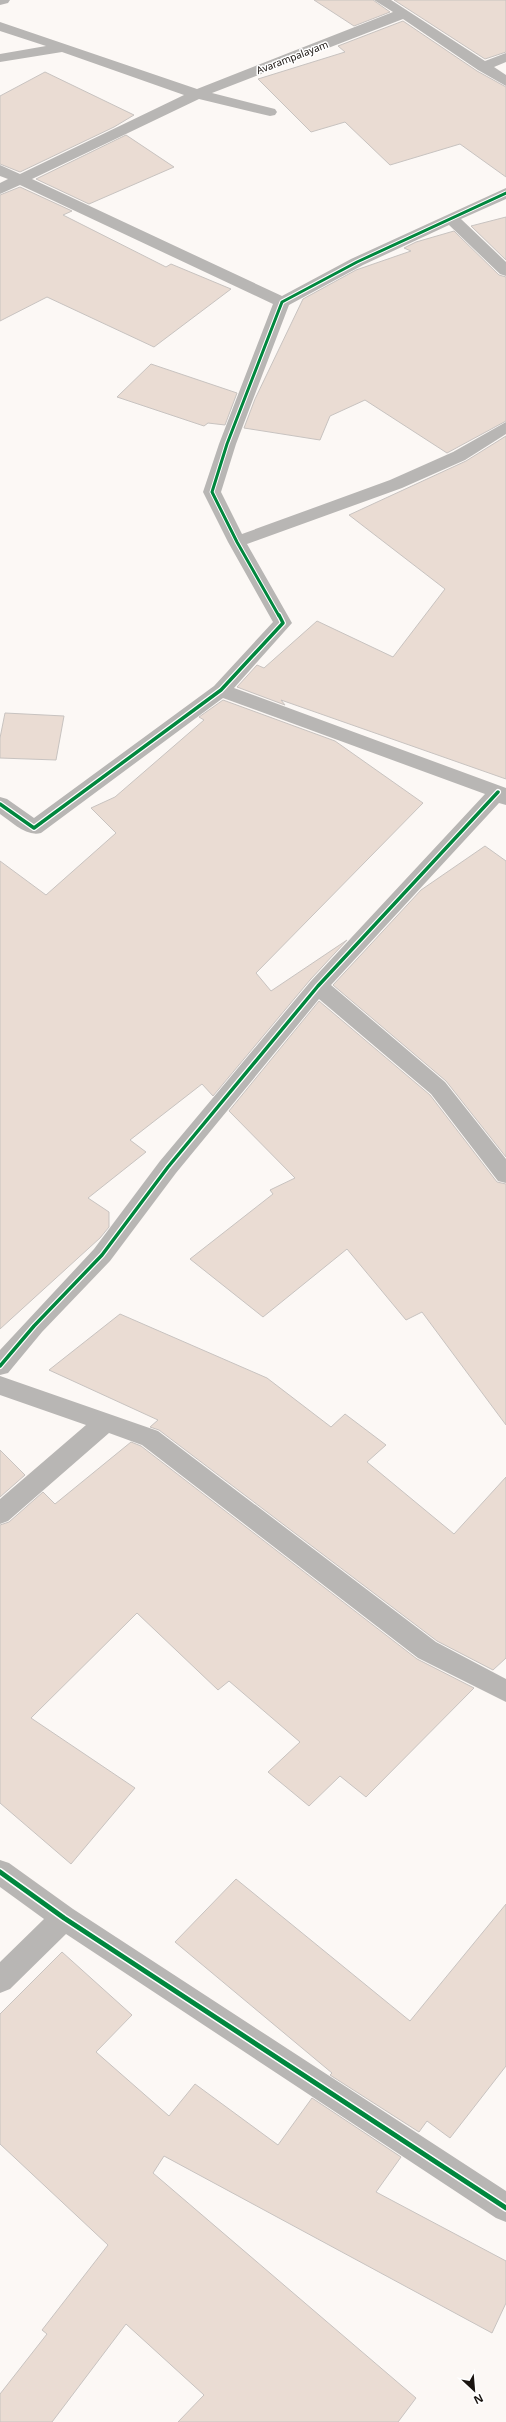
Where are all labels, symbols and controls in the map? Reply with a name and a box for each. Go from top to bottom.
street label: Avarampalayam [254,37,330,77]
north arrow [454,2370,494,2410]
text: N [471,2391,486,2408]

